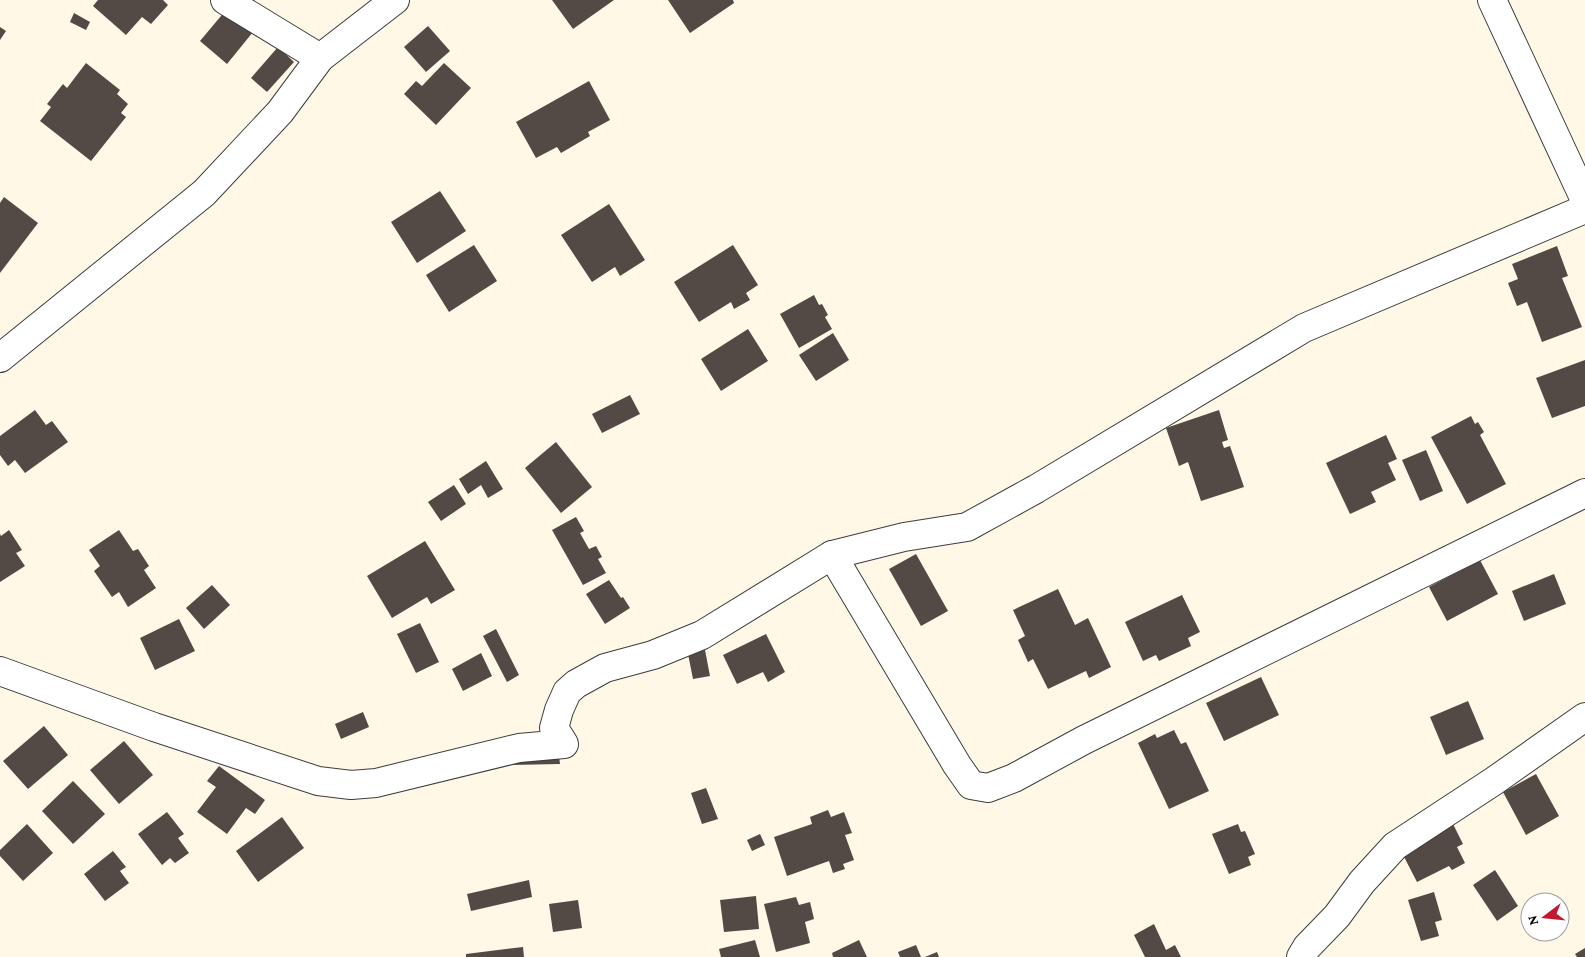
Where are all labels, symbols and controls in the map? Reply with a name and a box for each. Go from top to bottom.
north arrow [1520,892,1570,942]
text: N [1523,913,1542,927]

